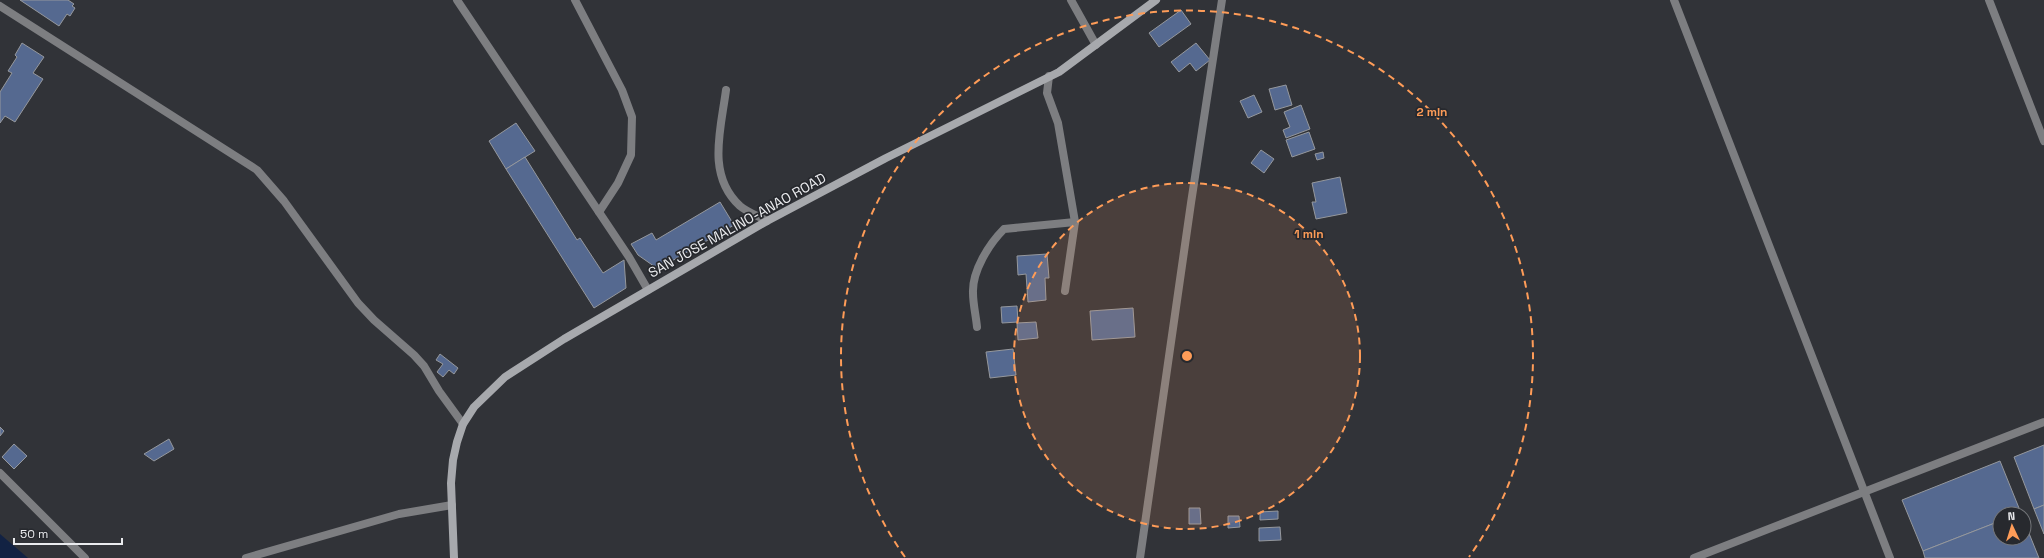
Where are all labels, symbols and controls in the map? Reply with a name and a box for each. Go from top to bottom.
text: 2 min [1416,104,1448,120]
street label: SAN JOSE MALINO-ANAO ROAD [645,169,829,281]
text: 1 min [1294,226,1324,242]
centre of rings [1180,349,1194,363]
north arrow [1992,506,2032,546]
text: N [2007,509,2015,523]
scale bar [14,520,122,546]
text: 50 m [20,526,48,542]

